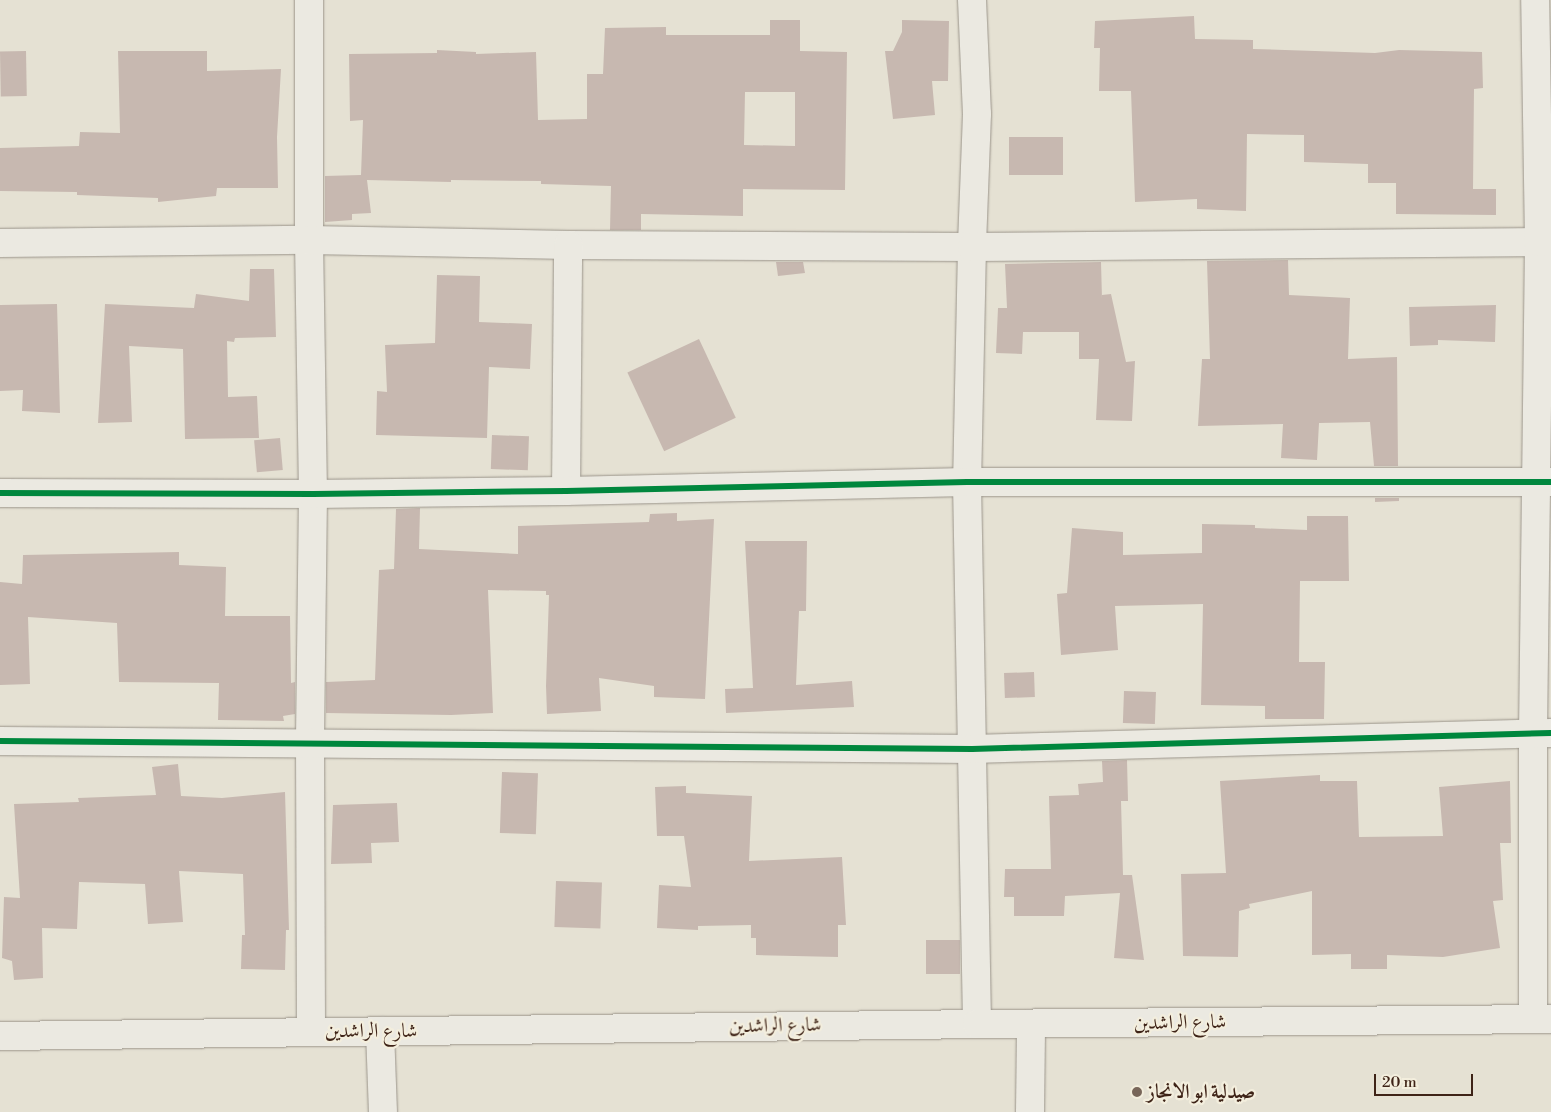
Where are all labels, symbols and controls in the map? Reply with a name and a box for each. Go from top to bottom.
street label: شارع الراشدين [1133,1010,1227,1036]
street label: شارع الراشدين [728,1013,822,1039]
street label: شارع الراشدين [325,1019,417,1043]
scale bar [1376,1064,1475,1096]
text: 20 m [1382,1073,1417,1092]
place label: صيدلية ابو الانجاز [1147,1080,1255,1104]
marker: صيدلية ابو الانجاز [1131,1086,1143,1098]

